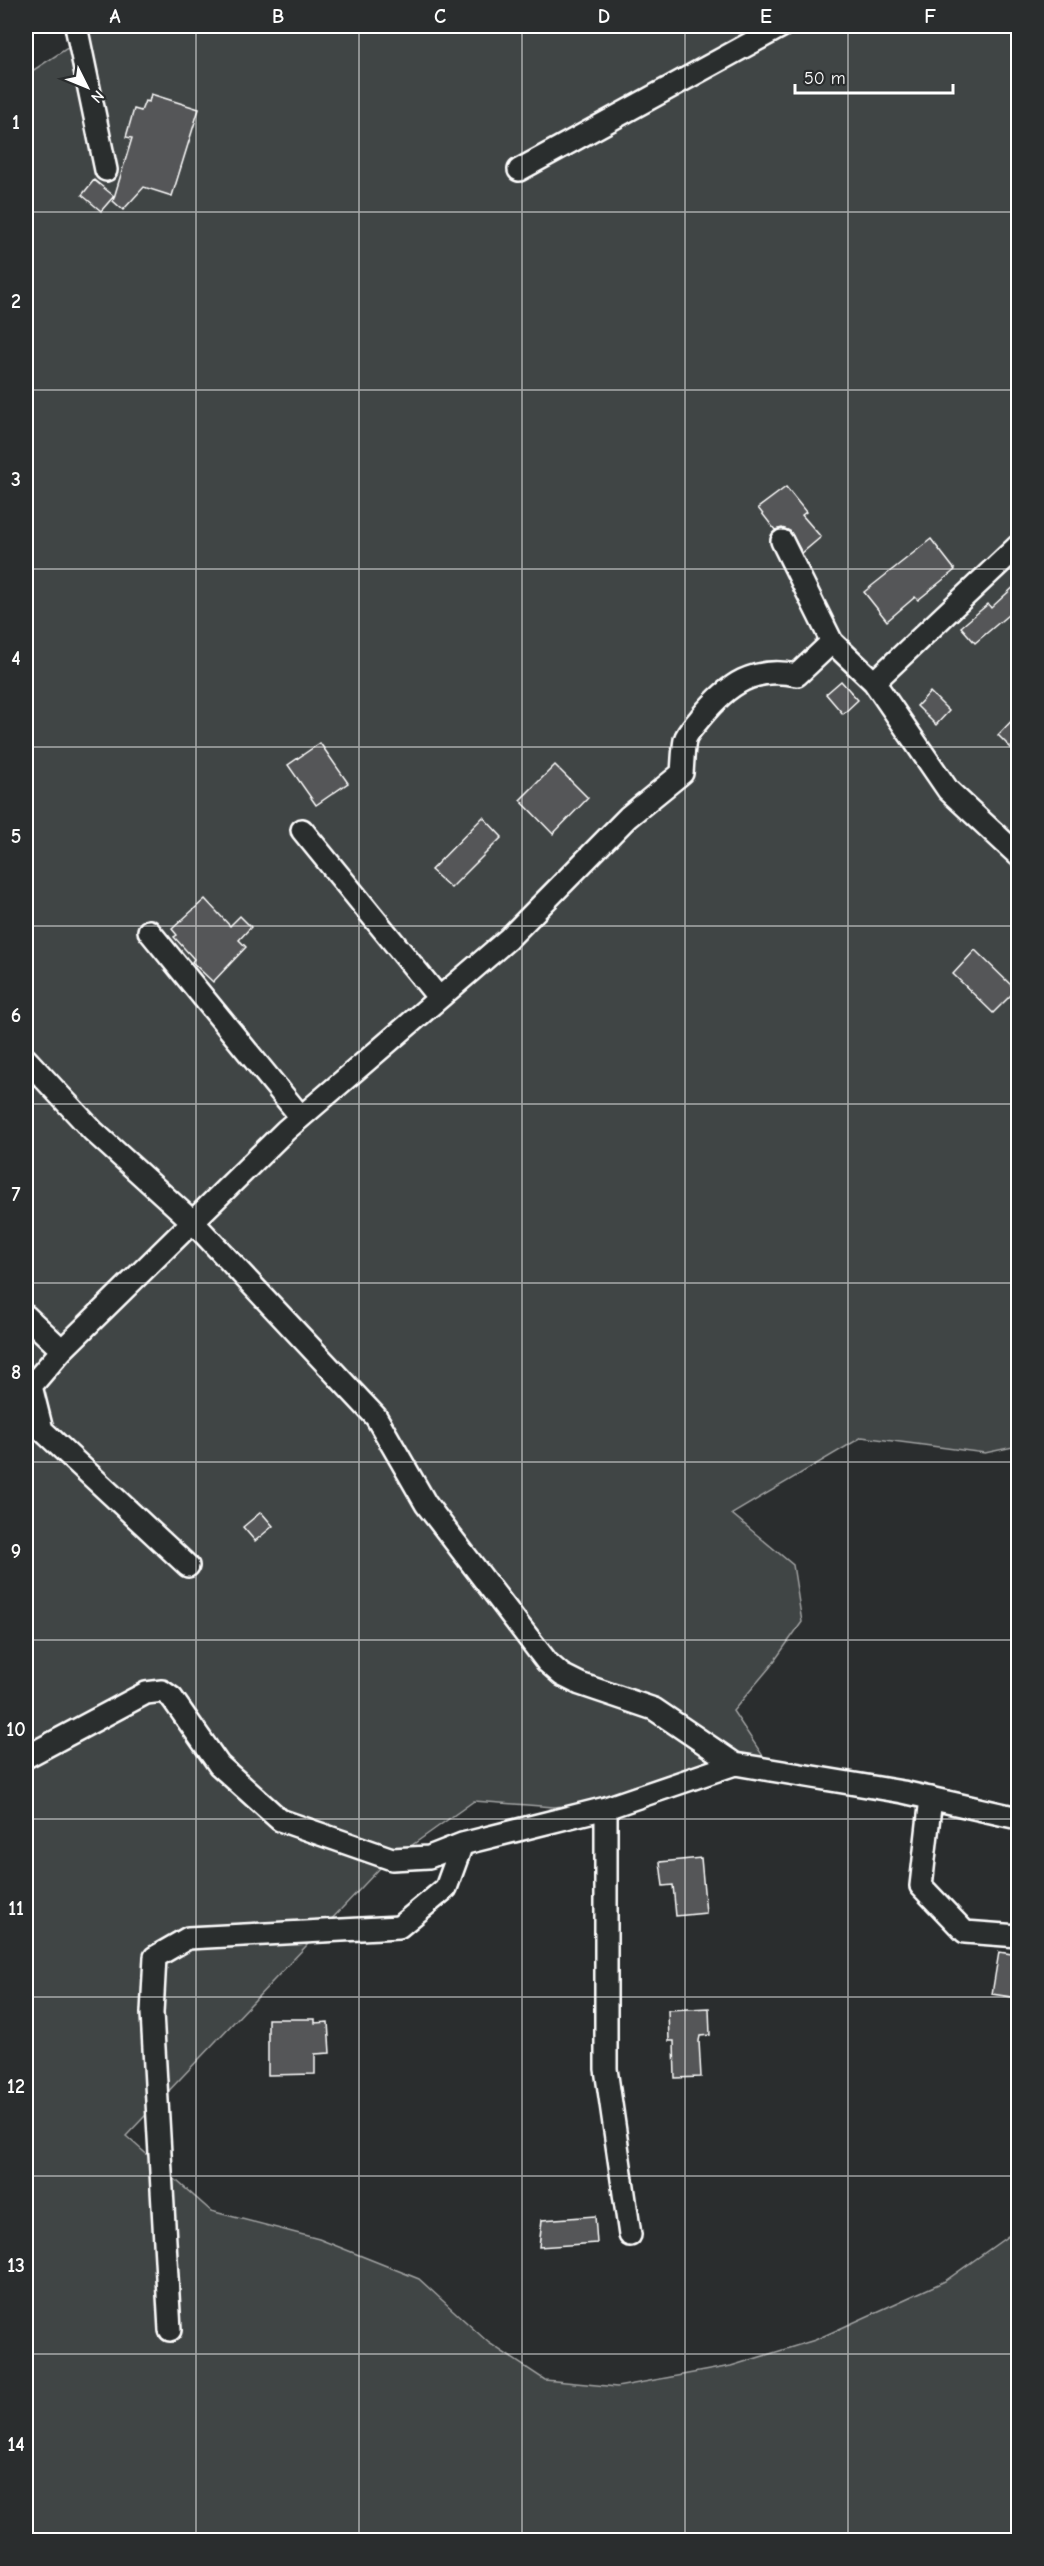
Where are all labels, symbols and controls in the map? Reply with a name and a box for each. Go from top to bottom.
text: A [109,5,121,28]
text: B [272,5,284,28]
text: C [434,5,446,28]
text: D [598,5,610,28]
text: E [760,5,772,28]
text: F [924,5,936,28]
north arrow [57,57,117,117]
scale bar [795,57,952,95]
text: 50 m [804,68,846,89]
text: N [87,87,107,107]
text: 1 [12,111,20,134]
text: 2 [11,290,21,313]
text: 3 [11,468,21,491]
text: 4 [11,647,21,670]
text: 5 [11,825,21,848]
text: 6 [11,1004,21,1027]
text: 7 [12,1183,21,1206]
text: 8 [11,1361,21,1384]
text: 9 [11,1540,21,1563]
text: 10 [6,1718,26,1741]
text: 11 [8,1897,24,1920]
text: 12 [7,2075,25,2098]
text: 13 [7,2254,25,2277]
text: 14 [7,2433,25,2456]

